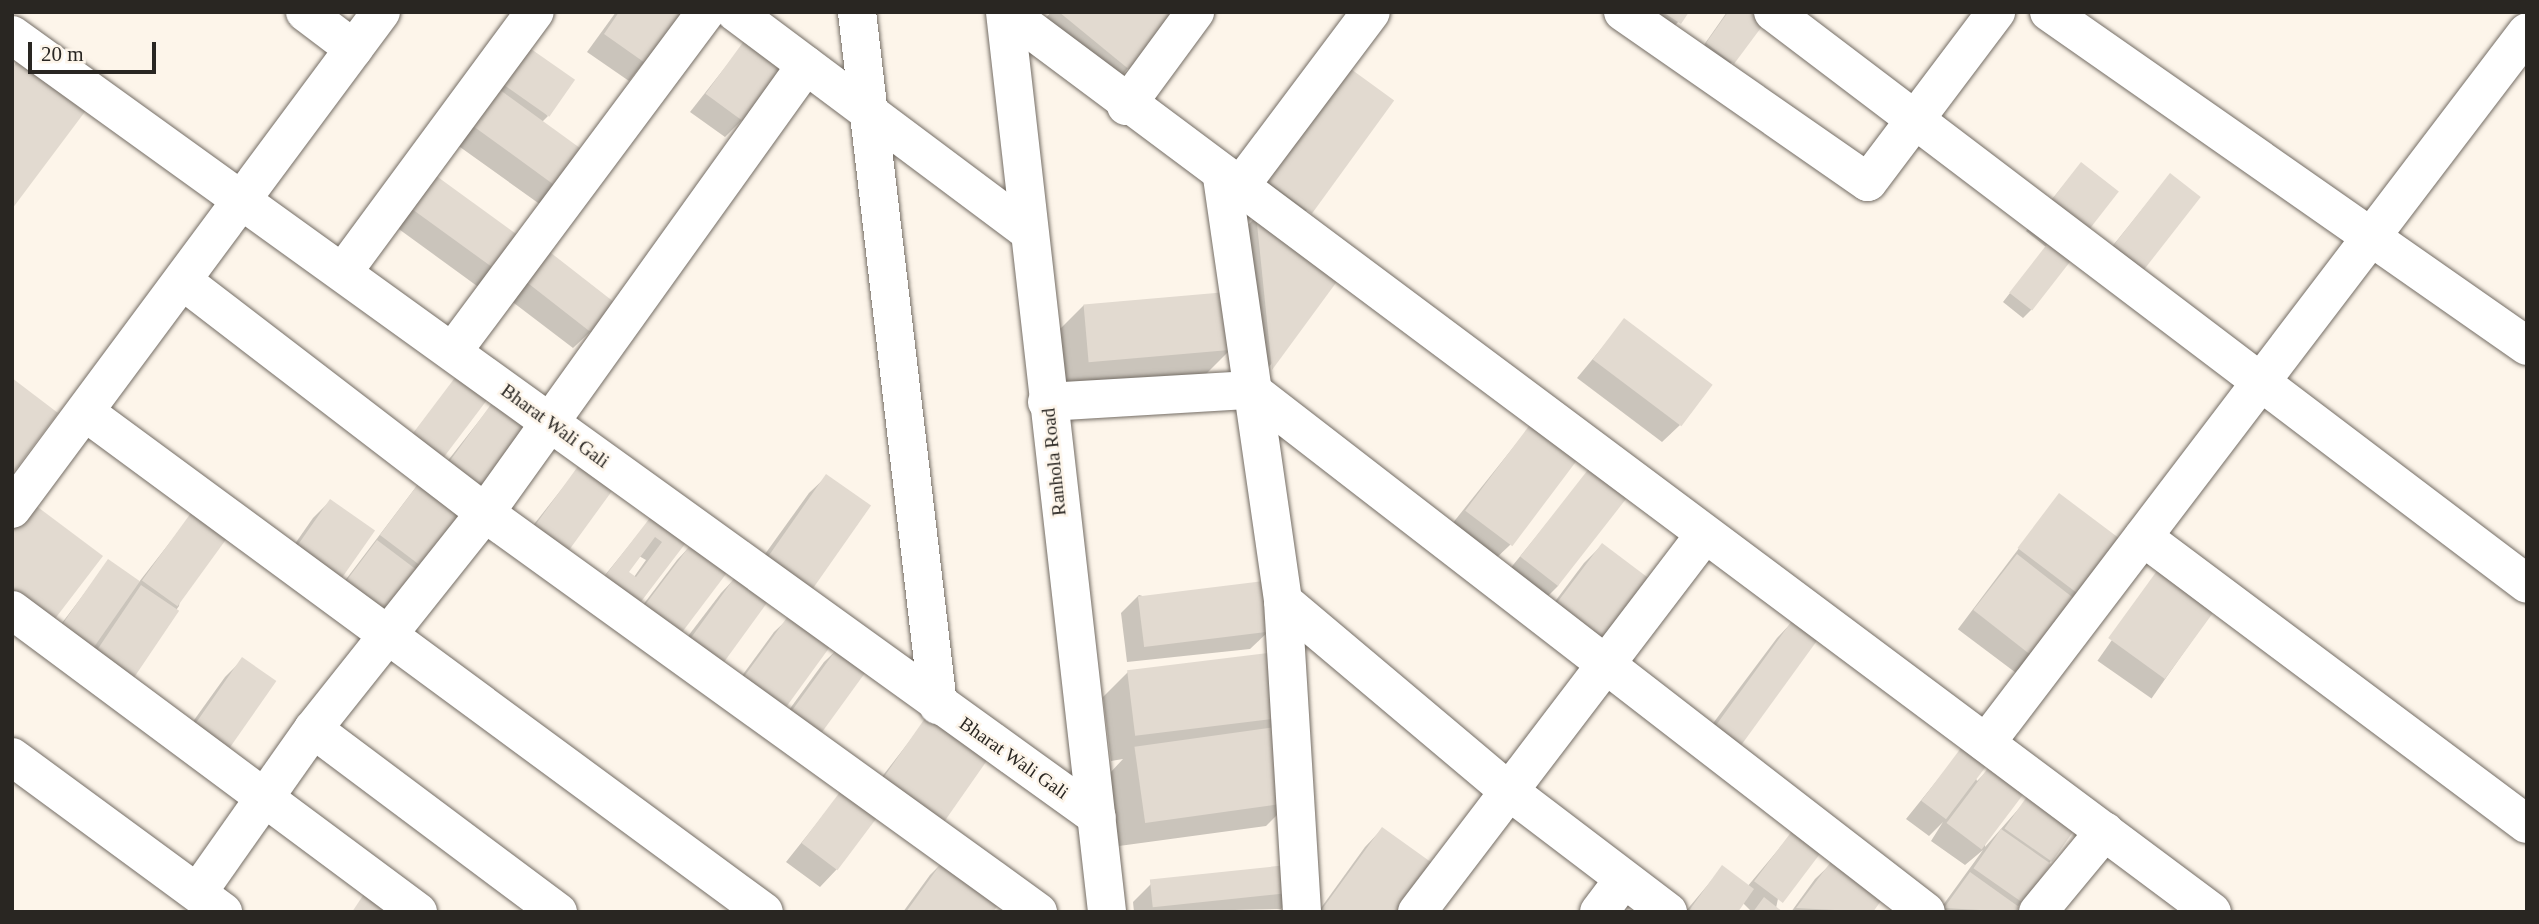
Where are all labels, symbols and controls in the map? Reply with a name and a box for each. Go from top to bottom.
scale bar [32,28,159,72]
text: 20 m [41,42,84,66]
street label: Bharat Wali Gali [496,379,614,473]
street label: Ranhola Road [1037,407,1071,517]
street label: Bharat Wali Gali [955,712,1073,804]

